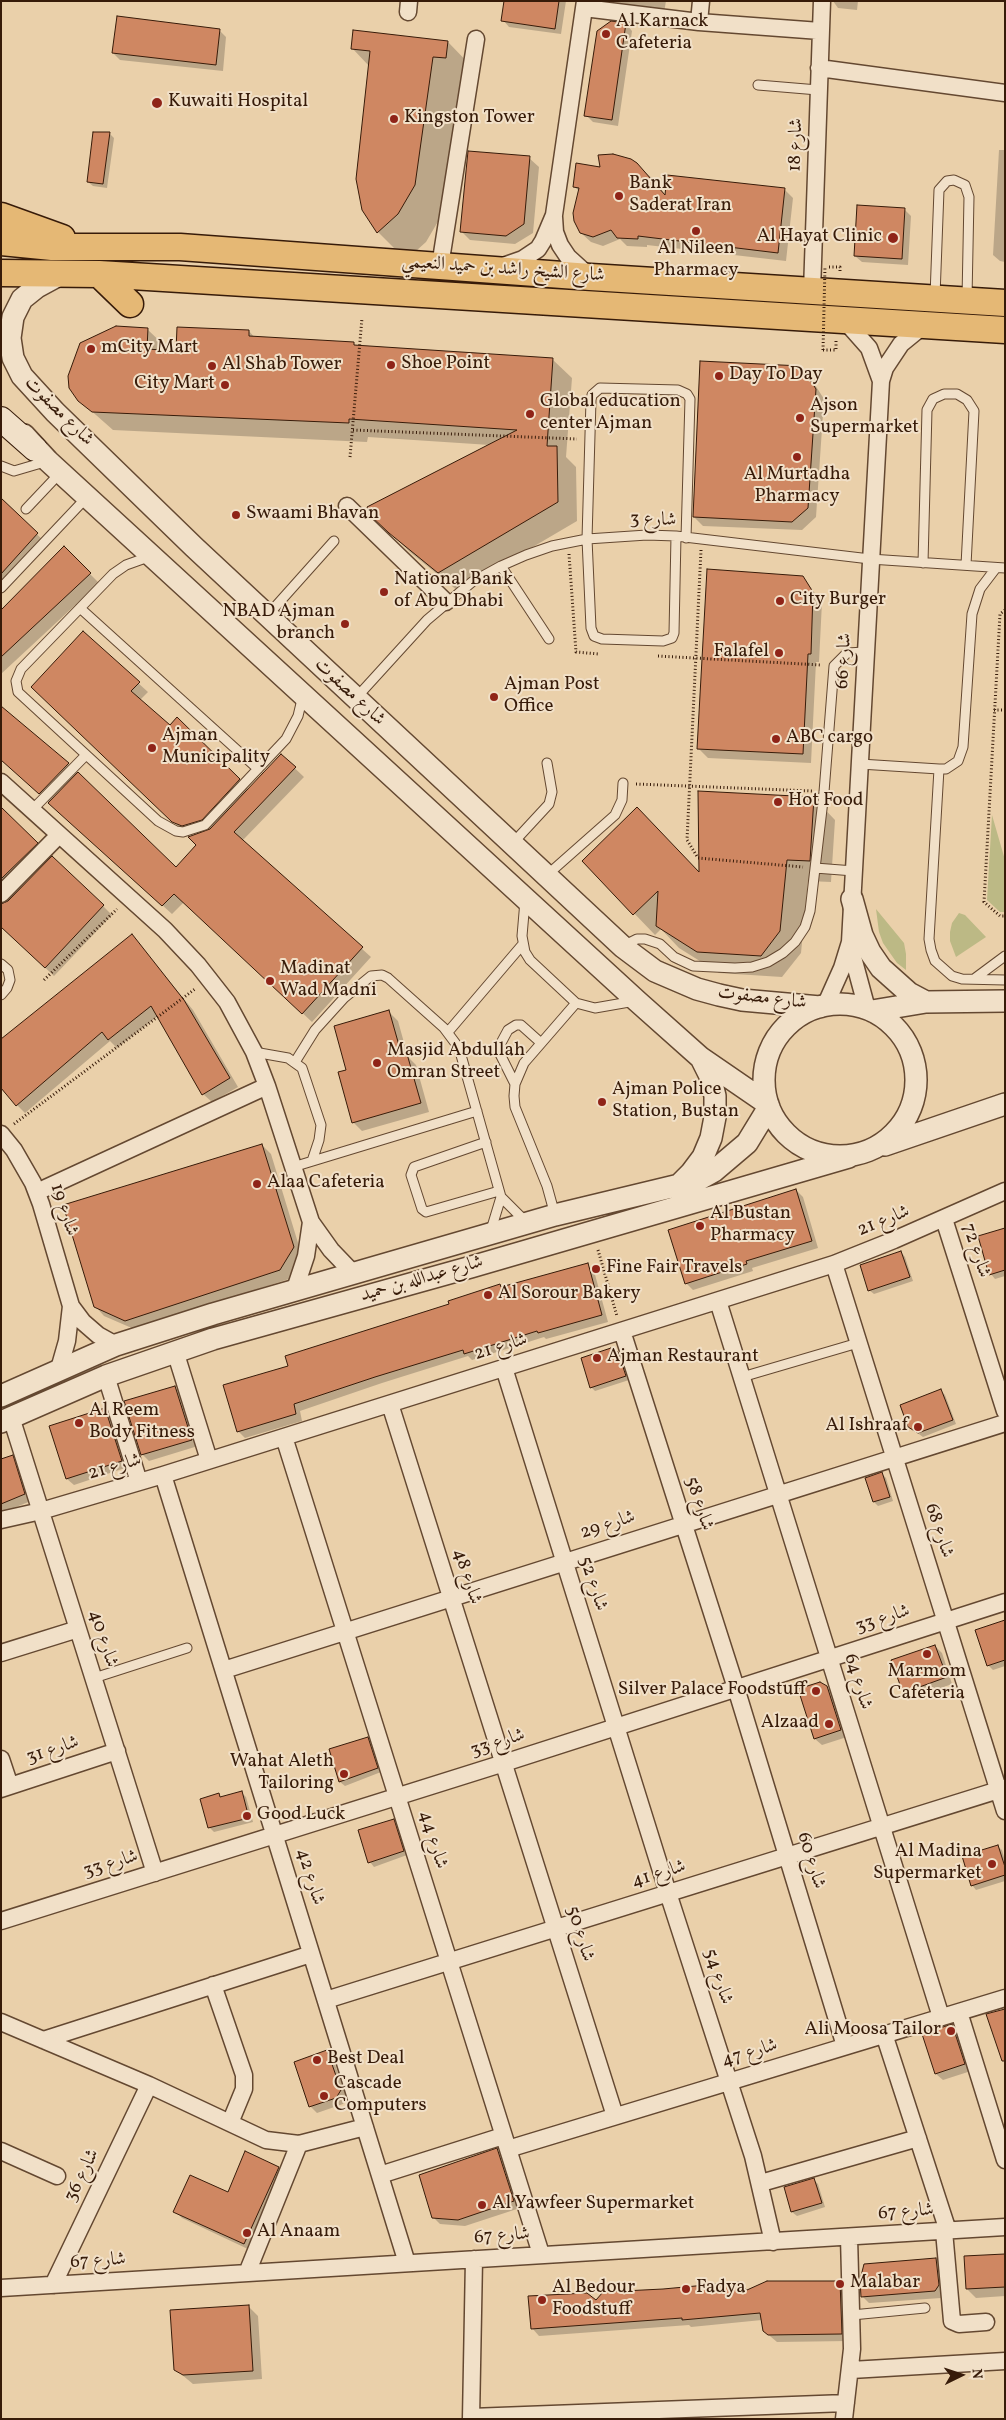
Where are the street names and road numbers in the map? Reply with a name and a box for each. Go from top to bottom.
street label: شارع 18 [785,118,809,172]
street label: شارع الشيخ راشد بن حميد النعيمي [401,252,605,288]
street label: شارع مصفوت [18,372,98,452]
street label: شارع 3 [630,509,676,533]
street label: شارع 66 [832,632,858,690]
street label: شارع مصفوت [309,654,389,732]
street label: شارع مصفوت [716,982,808,1016]
street label: شارع 19 [44,1181,82,1239]
street label: شارع 21 [855,1201,913,1243]
street label: شارع 72 [956,1221,994,1281]
street label: شارع عبدالله بن حميد [358,1252,486,1308]
street label: شارع 21 [472,1329,530,1367]
street label: شارع 21 [86,1450,144,1486]
street label: شارع 58 [679,1474,717,1534]
street label: شارع 68 [918,1501,958,1561]
street label: شارع 29 [578,1506,638,1546]
street label: شارع 48 [446,1546,486,1608]
street label: شارع 52 [572,1554,612,1614]
street label: شارع 33 [853,1600,913,1640]
street label: شارع 40 [82,1607,122,1671]
street label: شارع 64 [838,1651,876,1713]
street label: شارع 33 [468,1724,528,1764]
street label: شارع 31 [24,1732,82,1770]
street label: شارع 44 [412,1808,452,1872]
street label: شارع 60 [791,1830,829,1892]
street label: شارع 33 [81,1846,141,1884]
street label: شارع 42 [290,1846,328,1908]
street label: شارع 41 [629,1856,689,1894]
street label: شارع 50 [560,1903,598,1965]
street label: شارع 54 [697,1946,737,2008]
street label: شارع 47 [719,2035,781,2073]
street label: شارع 36 [60,2146,106,2206]
street label: شارع 67 [877,2200,935,2226]
street label: شارع 67 [473,2224,531,2250]
street label: شارع 67 [70,2249,126,2275]

